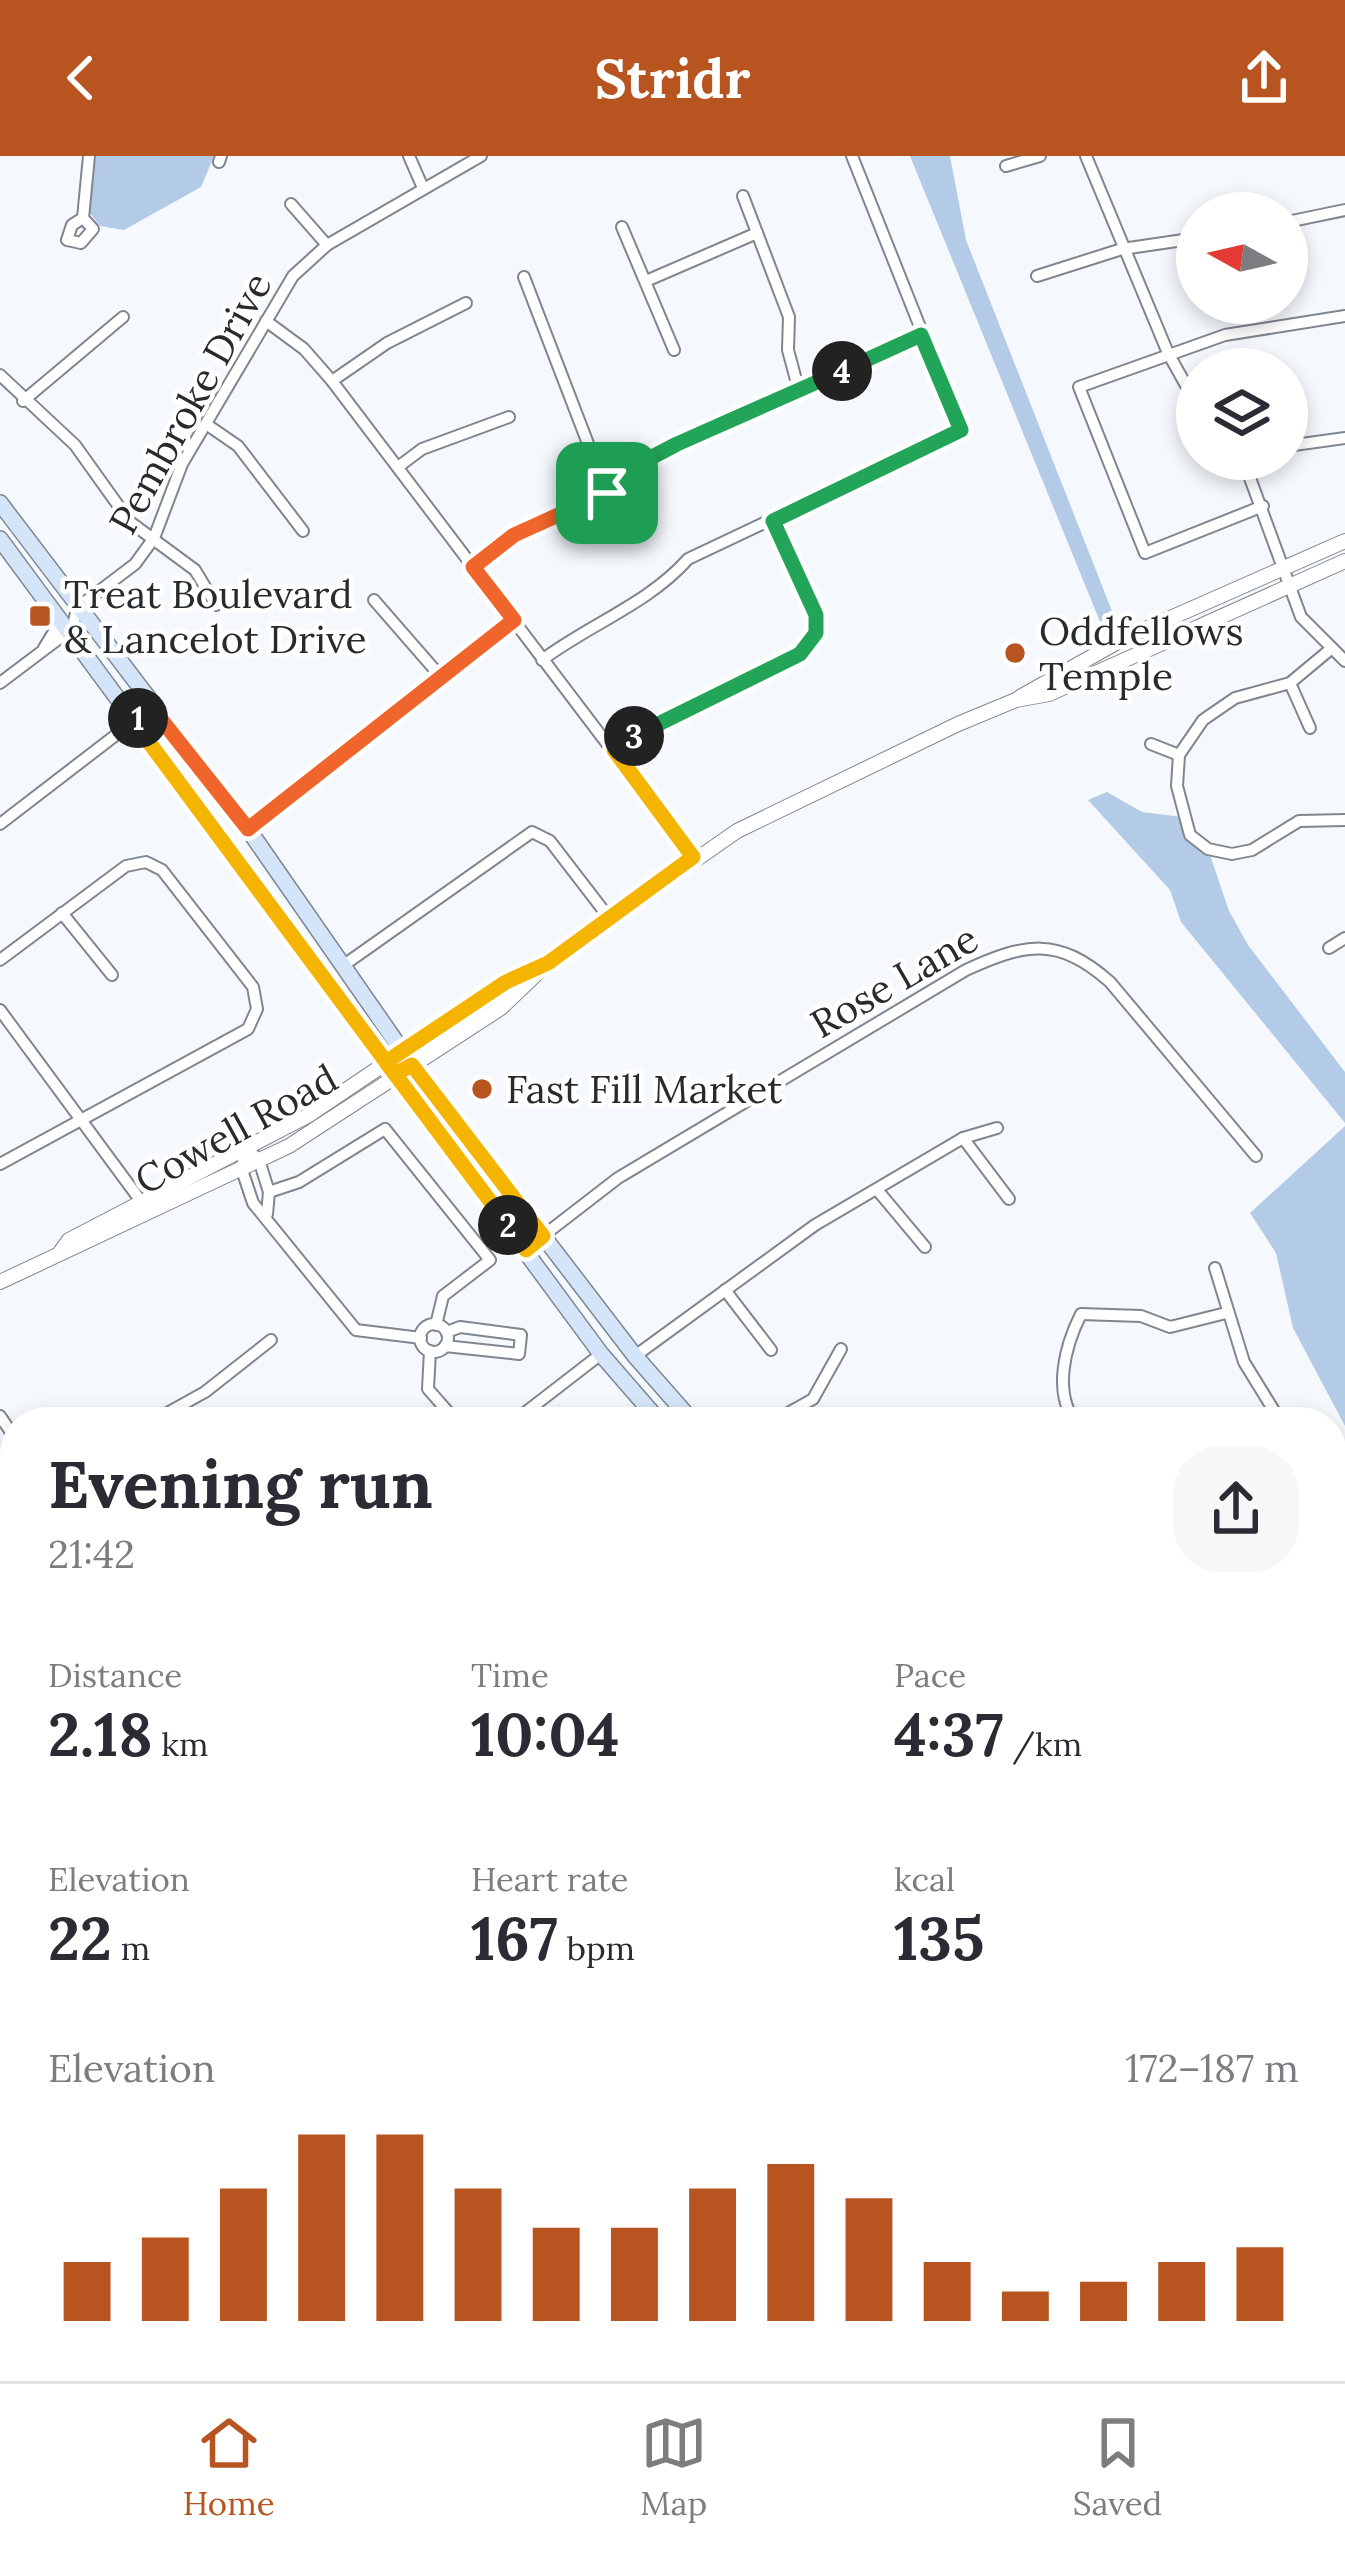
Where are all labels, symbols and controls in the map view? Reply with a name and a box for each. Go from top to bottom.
text: Stridr [595,44,750,113]
icon: back [48,45,114,111]
icon: share [1231,45,1297,111]
north arrow [1176,192,1308,324]
map controls [1176,192,1308,480]
street label: Pembroke Drive [98,264,282,542]
pin: 4 [812,341,872,401]
button: layers [1176,348,1308,480]
text: 4 [833,350,851,392]
pin [556,442,658,544]
icon: arrive [574,460,640,526]
place label: Treat Boulevard & Lancelot Drive [64,569,367,664]
marker: Treat Boulevard & Lancelot Drive [27,603,53,629]
place label: Oddfellows Temple [1039,606,1243,701]
marker: Oddfellows Temple [1002,640,1028,666]
pin: 1 [108,688,168,748]
text: 1 [131,697,145,739]
pin: 3 [604,706,664,766]
text: 3 [625,715,643,757]
street label: Rose Lane [801,913,987,1049]
street label: Cowell Road [126,1053,346,1205]
place label: Fast Fill Market [506,1064,782,1114]
marker: Fast Fill Market [469,1076,495,1102]
pin: 2 [478,1195,538,1255]
text: 2 [499,1204,517,1246]
text: Evening run [48,1442,433,1526]
button: share [1173,1446,1299,1572]
text: 21:42 [48,1529,135,1579]
text: Distance [48,1654,182,1696]
text: Time [471,1654,549,1696]
text: Pace [894,1654,966,1696]
text: 2.18 [48,1696,153,1772]
text: 10:04 [471,1696,620,1772]
text: 4:37 [894,1696,1004,1772]
text: km [153,1723,209,1765]
text: /km [1004,1723,1082,1765]
text: Elevation [48,1858,190,1900]
text: Heart rate [471,1858,628,1900]
text: kcal [894,1858,955,1900]
text: 22 [48,1900,112,1976]
text: 167 [471,1900,558,1976]
text: 135 [894,1900,984,1976]
text: m [112,1927,150,1969]
text: bpm [558,1927,635,1969]
text: Elevation [48,2043,216,2093]
text: 172–187 m [1125,2043,1299,2093]
tab: Home [183,2410,275,2524]
tab: Map [640,2410,707,2524]
tab: Saved [1073,2410,1162,2524]

